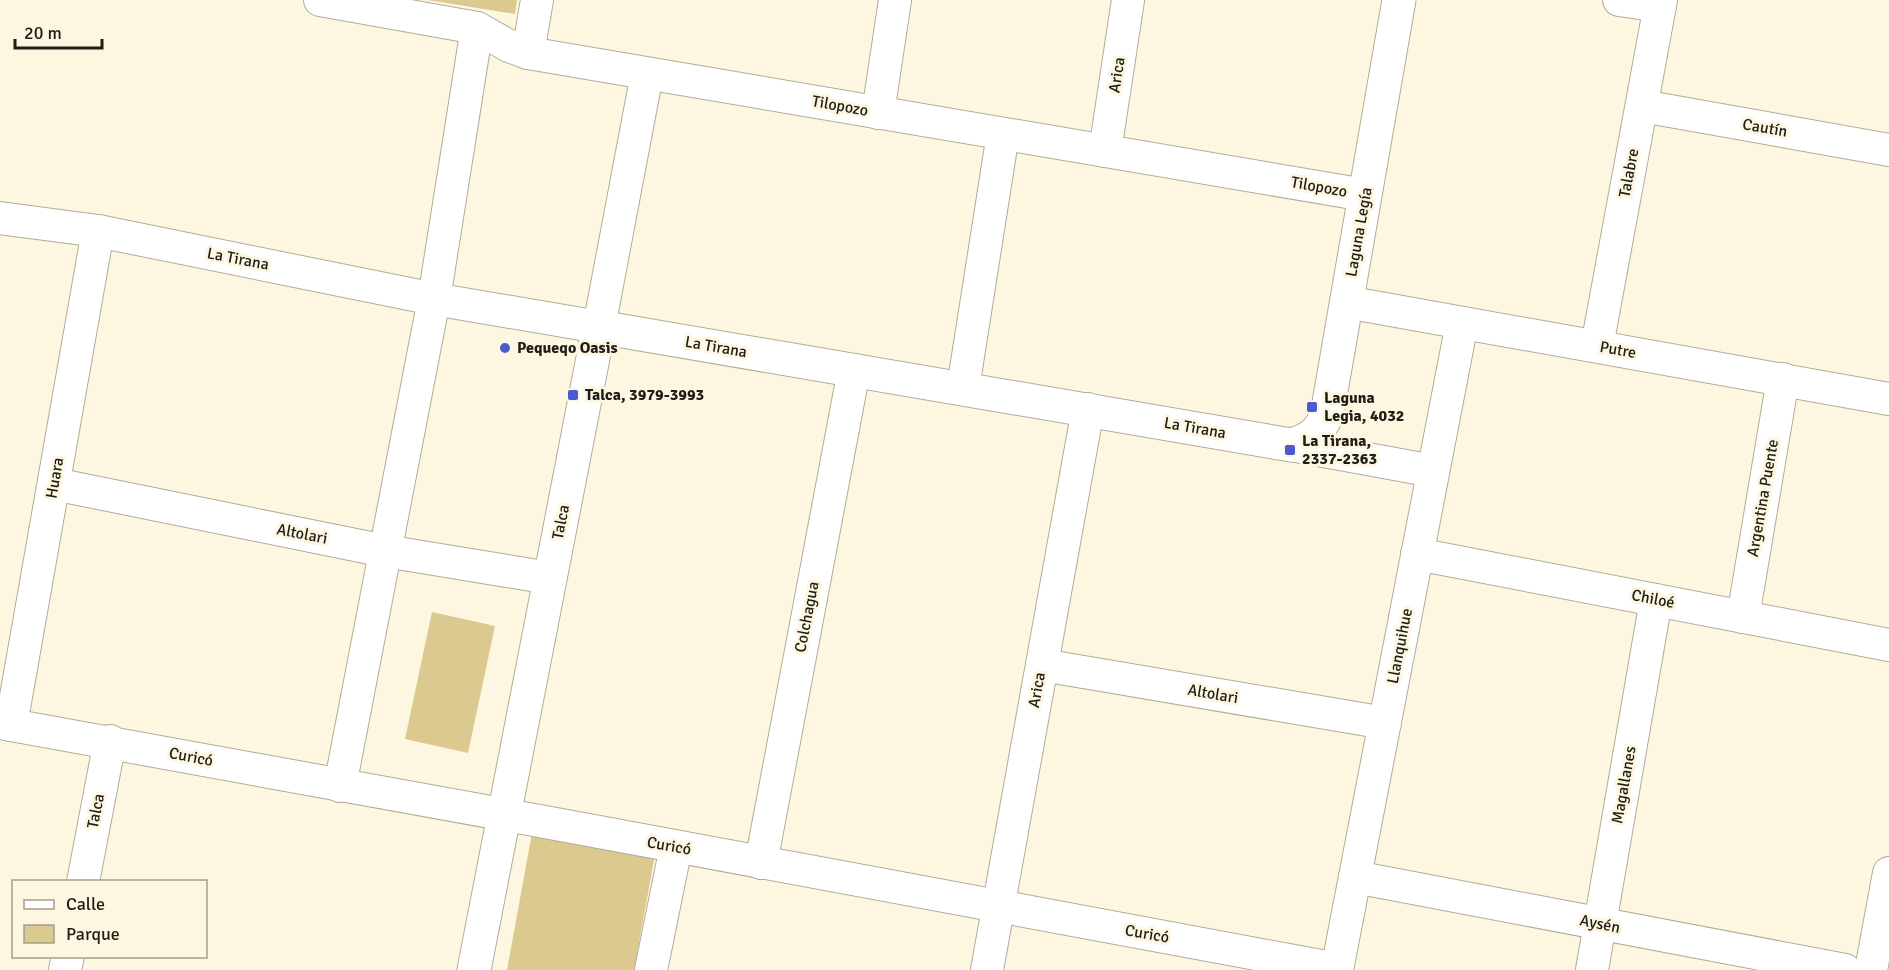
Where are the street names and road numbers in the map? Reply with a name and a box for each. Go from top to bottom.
street label: Arica [1104,56,1130,94]
street label: Tilopozo [810,91,870,121]
street label: Cautín [1741,114,1789,142]
street label: Talabre [1614,147,1644,199]
street label: Tilopozo [1289,172,1349,202]
street label: Laguna Legía [1341,186,1377,278]
street label: La Tirana [205,243,271,275]
street label: La Tirana [683,332,749,362]
street label: Putre [1598,337,1638,363]
street label: La Tirana [1162,413,1228,443]
street label: Argentina Puente [1743,438,1783,558]
street label: Huara [42,456,68,500]
street label: Talca [548,503,574,541]
street label: Altolari [275,519,329,549]
street label: Colchagua [790,580,824,654]
street label: Chiloé [1630,585,1676,613]
street label: Llanquihue [1383,606,1417,686]
street label: Arica [1024,671,1050,709]
street label: Altolari [1186,680,1240,708]
street label: Curicó [167,743,215,771]
street label: Magallanes [1607,745,1641,825]
street label: Talca [83,792,109,830]
street label: Curicó [645,832,693,860]
street label: Aysén [1578,910,1622,938]
street label: Curicó [1123,920,1171,948]

